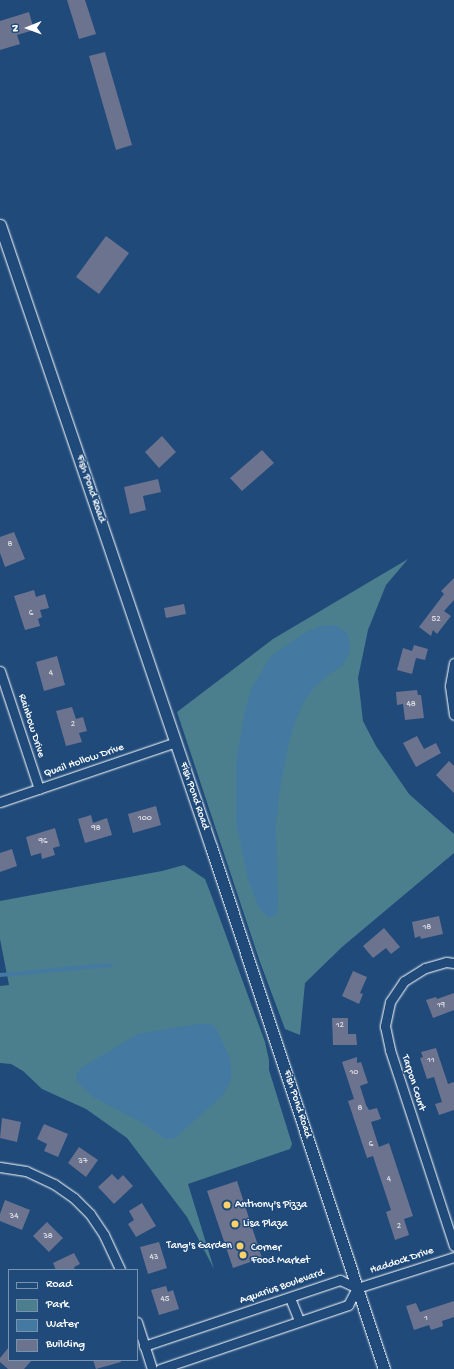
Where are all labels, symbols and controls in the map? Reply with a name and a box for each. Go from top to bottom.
north arrow [8,8,48,48]
text: N [10,25,22,32]
street label: Fish Pond Road [72,453,108,525]
house number: 8 [8,540,12,550]
house number: 6 [29,609,33,619]
house number: 52 [431,615,441,625]
house number: 4 [49,669,53,679]
street label: Rainbow Drive [15,693,47,759]
house number: 48 [406,700,416,710]
house number: 2 [71,720,75,730]
street label: Quail Hollow Drive [42,741,126,781]
street label: Fish Pond Road [176,760,212,832]
house number: 100 [138,814,152,824]
house number: 98 [91,824,101,834]
house number: 96 [38,837,48,847]
house number: 18 [423,923,431,933]
house number: 19 [437,1001,445,1011]
house number: 12 [336,1021,344,1031]
street label: Tarpon Court [398,1053,428,1113]
house number: 11 [427,1056,435,1066]
street label: Fish Pond Road [280,1068,314,1140]
house number: 10 [350,1068,358,1078]
house number: 8 [358,1104,362,1114]
house number: 6 [369,1140,373,1150]
house number: 37 [78,1157,88,1167]
house number: 4 [387,1175,391,1185]
place label: Anthony's Pizza [235,1198,307,1212]
marker: Anthony's Pizza [222,1200,232,1210]
house number: 34 [10,1212,18,1222]
place label: Lisa Plaza [243,1217,288,1231]
marker: Lisa Plaza [230,1219,240,1229]
house number: 2 [397,1222,401,1232]
house number: 38 [43,1232,53,1242]
place label: Tang's Garden [166,1239,232,1253]
marker: Tang's Garden [235,1241,245,1251]
place label: Corner Food Market [251,1242,310,1268]
street label: Haddock Drive [368,1244,436,1278]
marker: Corner Food Market [238,1250,248,1260]
house number: 43 [150,1253,158,1263]
street label: Aquarius Boulevard [238,1266,326,1308]
legend [8,1269,138,1361]
text: Road [46,1278,72,1292]
house number: 45 [161,1295,169,1305]
text: Park [46,1298,69,1312]
house number: 1 [424,1314,428,1324]
text: Water [46,1318,78,1332]
text: Building [46,1338,85,1352]

